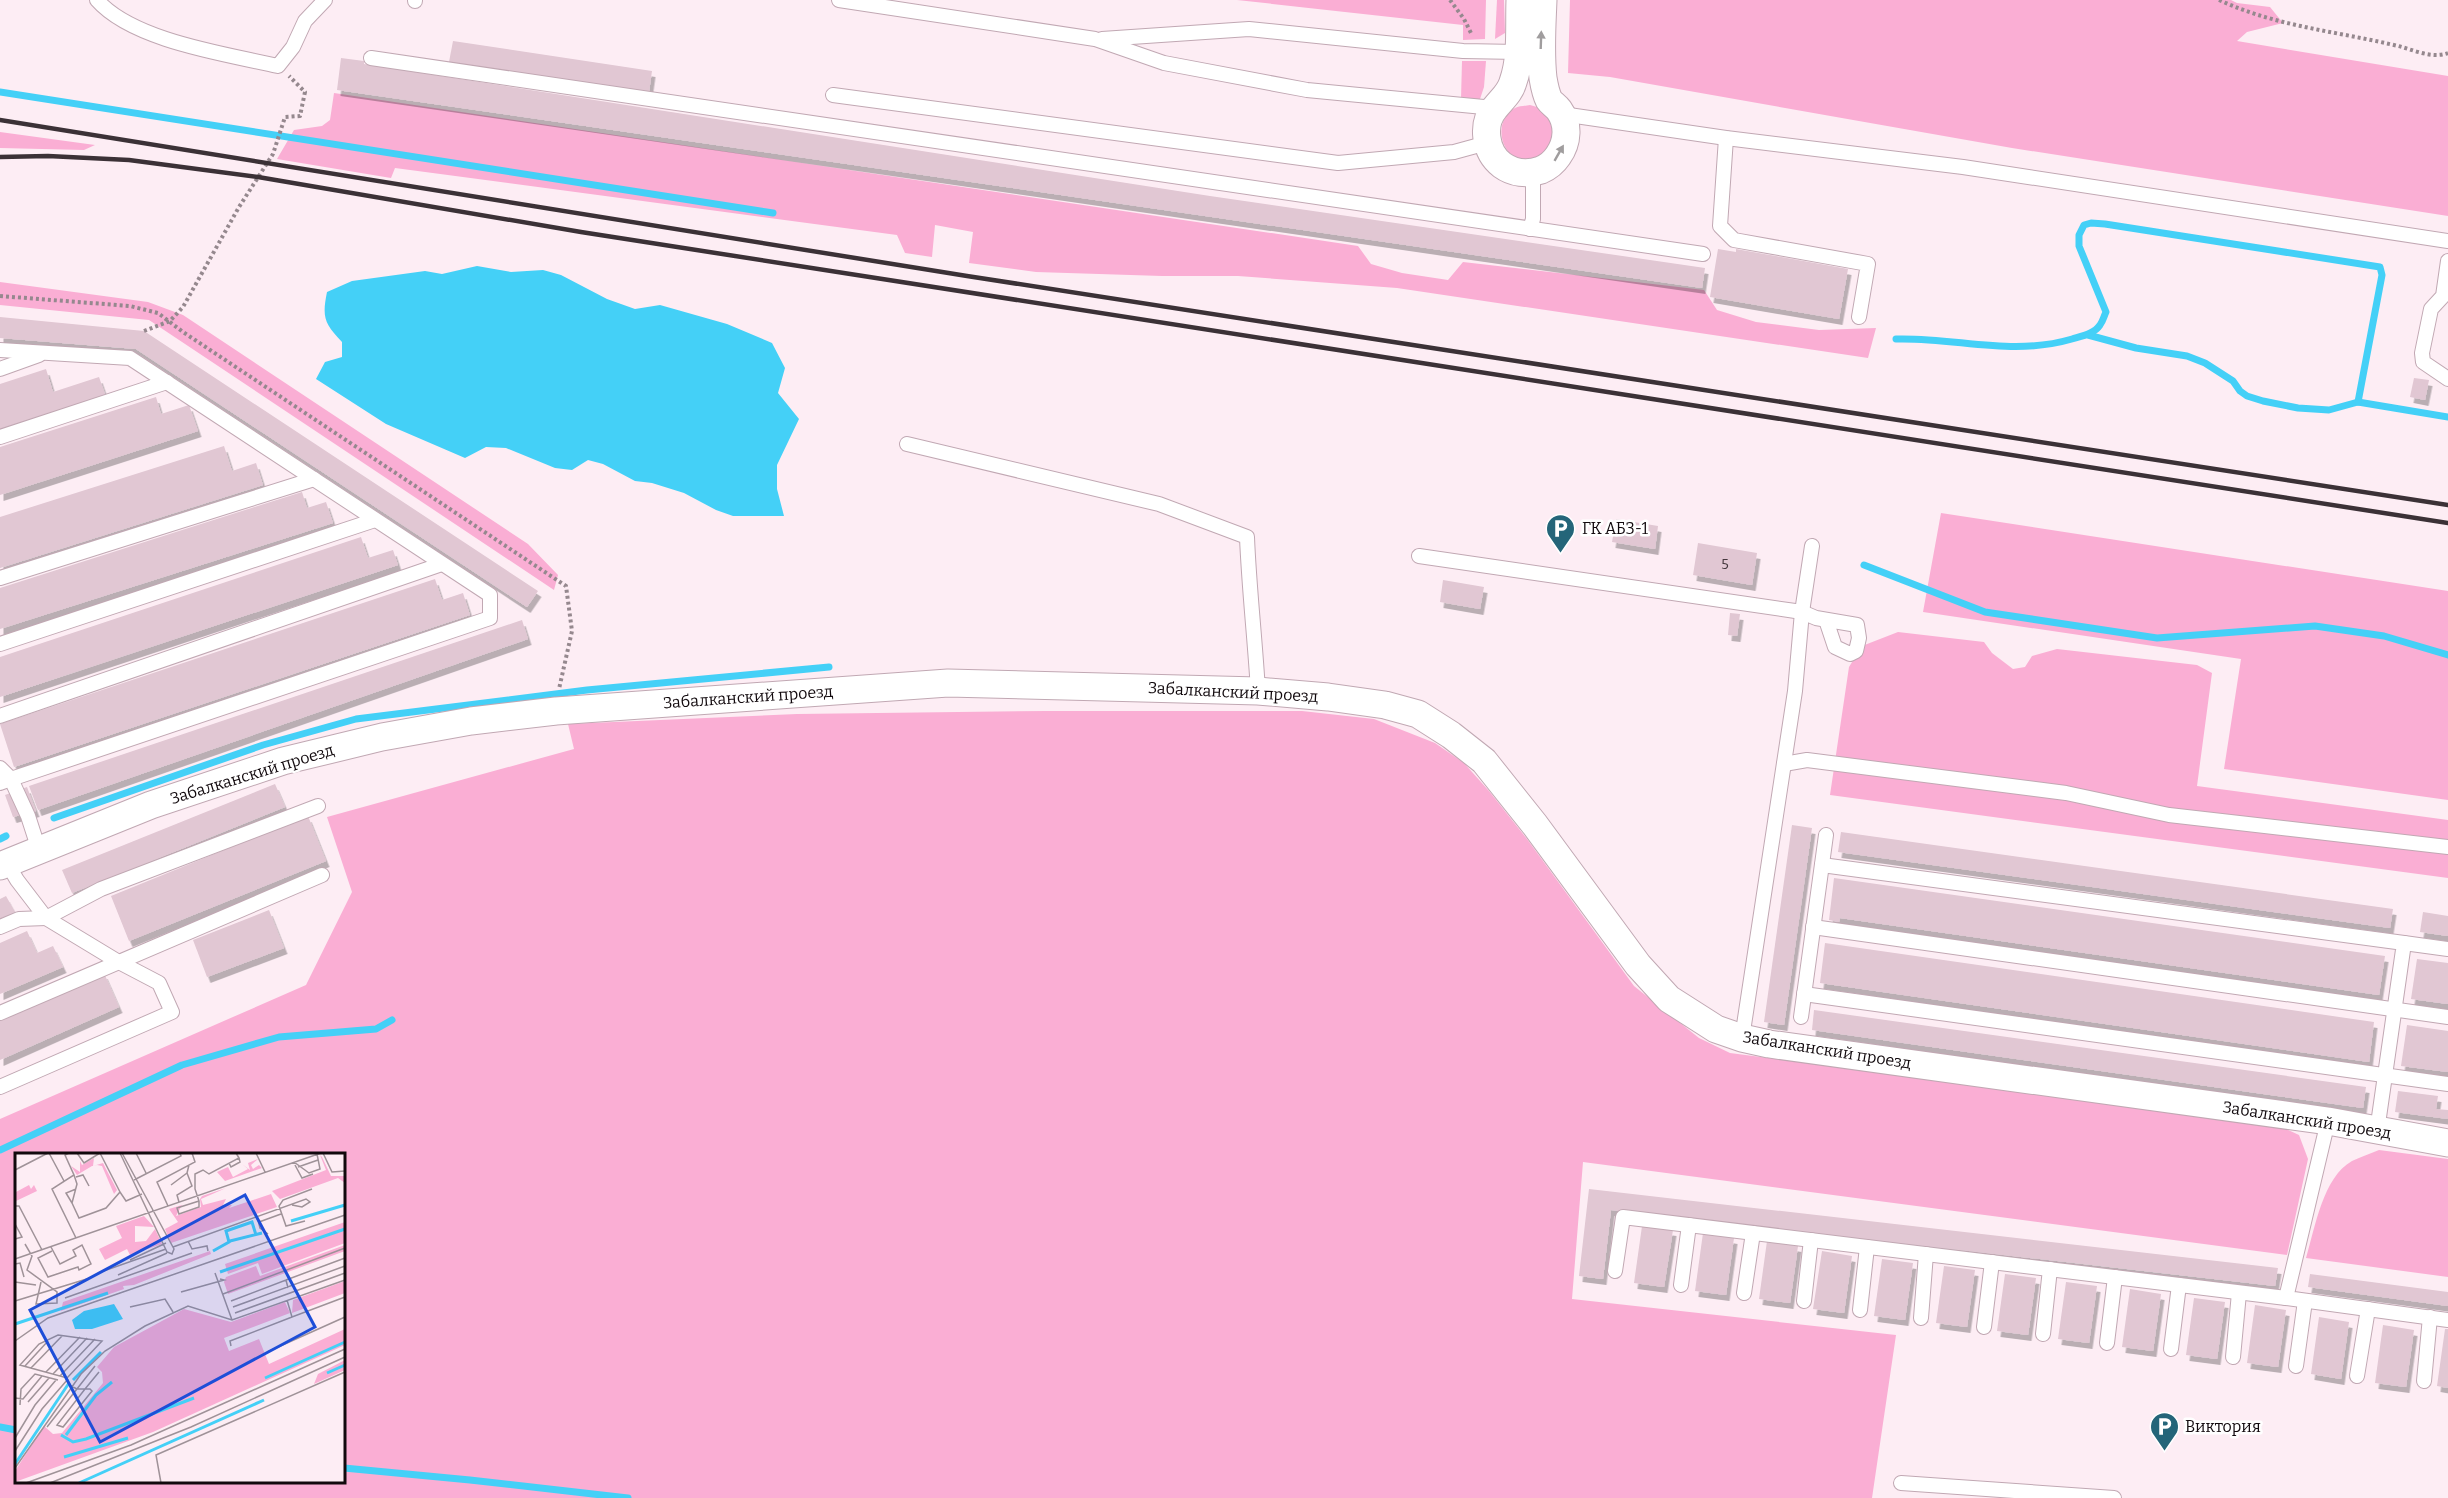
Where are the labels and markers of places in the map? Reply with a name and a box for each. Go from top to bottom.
parking icon: ГК АБЗ-1 [1545,512,1577,554]
place label: ГК АБЗ-1 [1582,519,1648,538]
parking icon: Виктория [2148,1410,2180,1452]
place label: Виктория [2185,1417,2261,1436]

